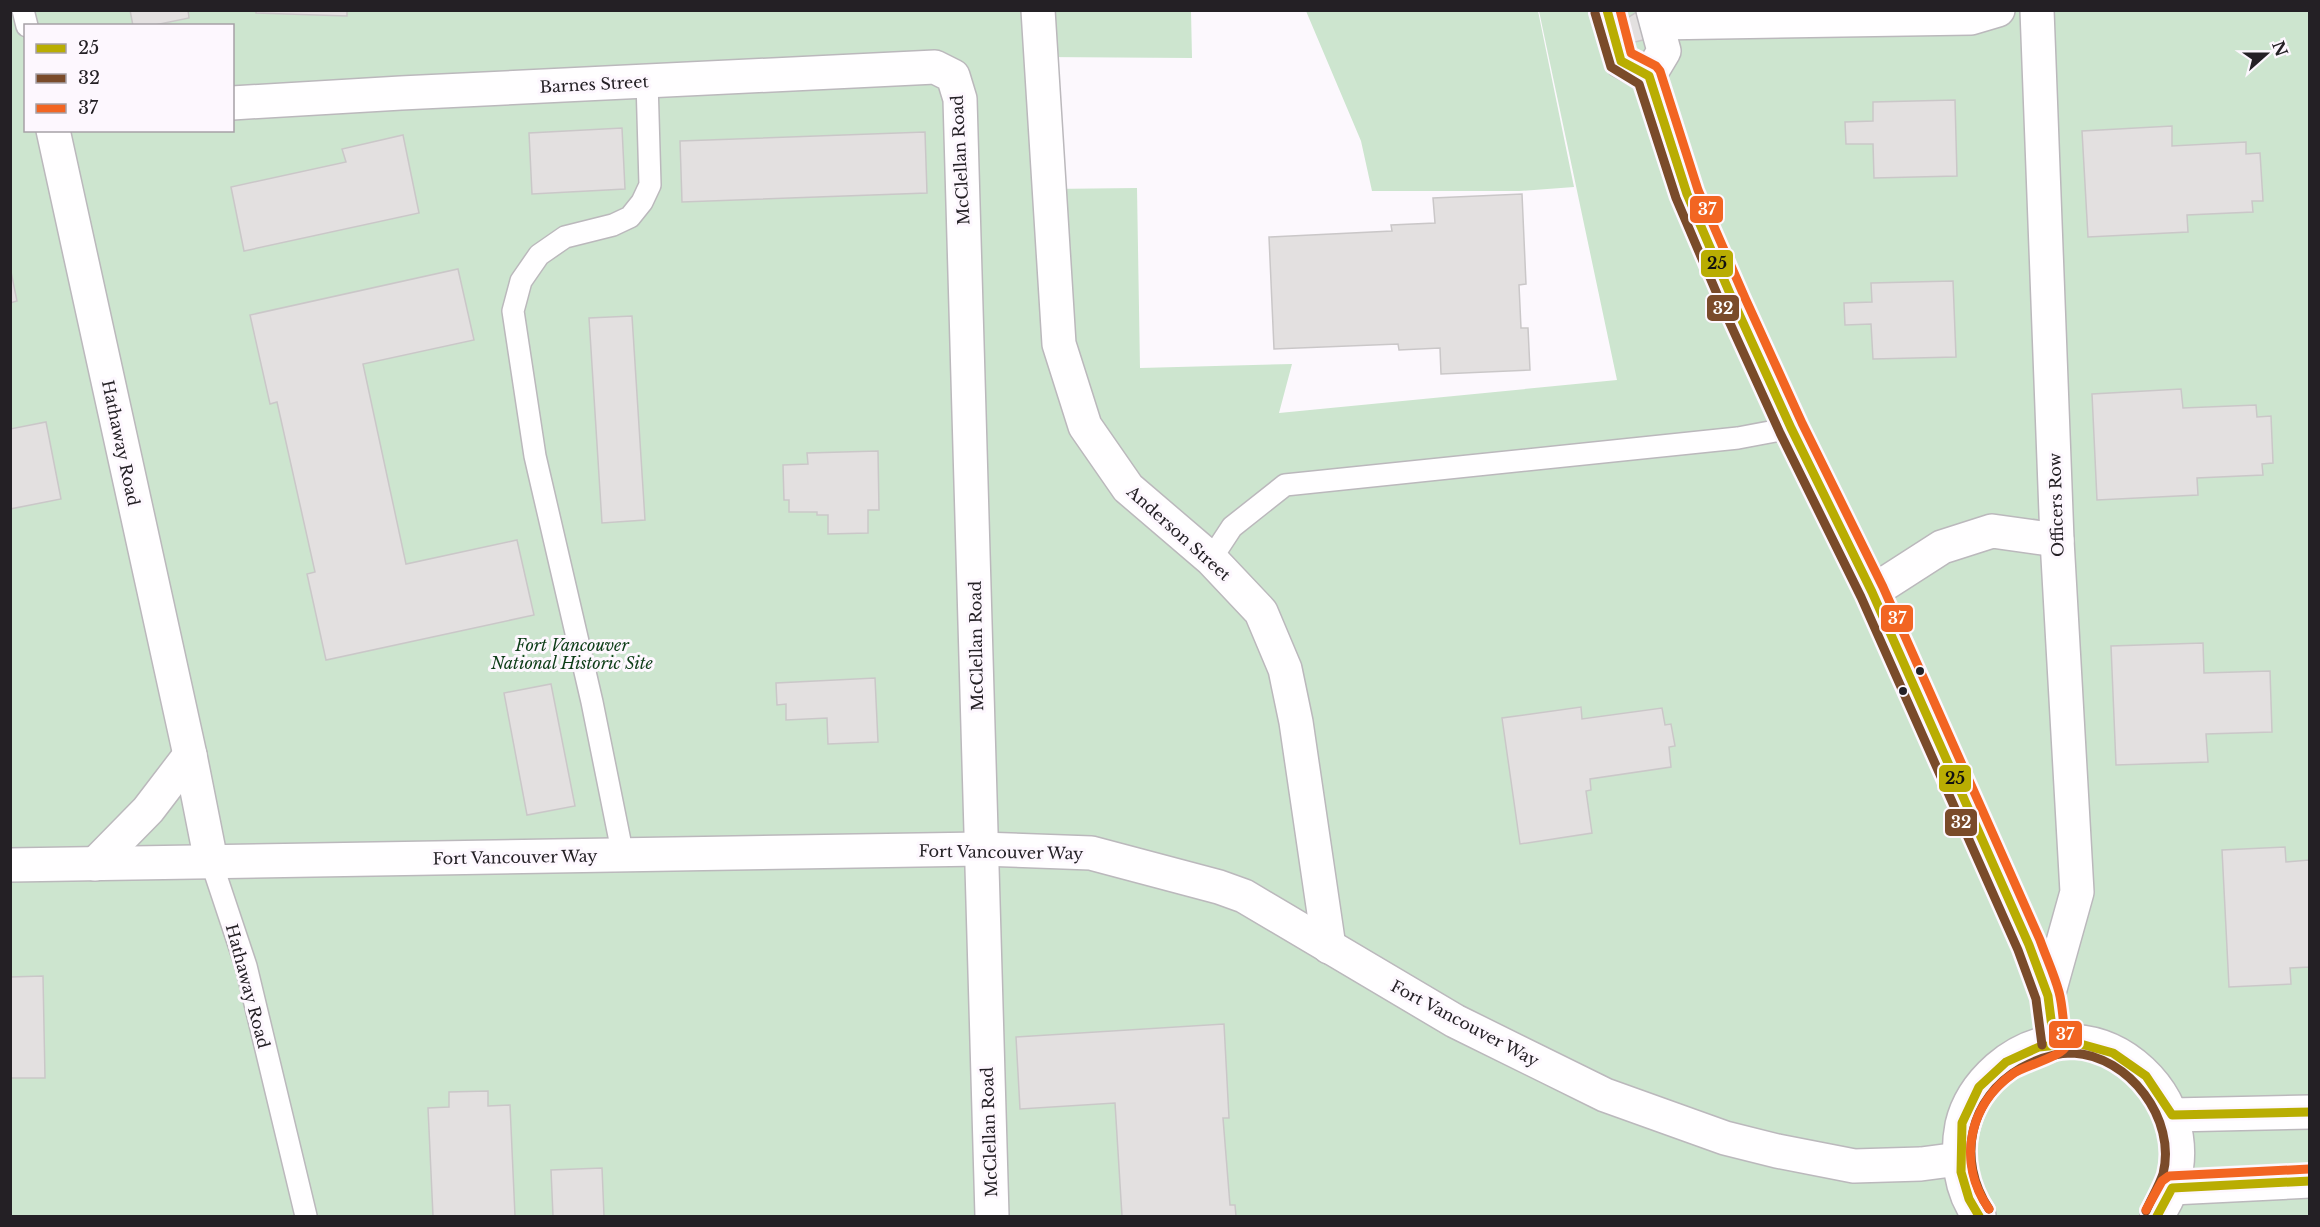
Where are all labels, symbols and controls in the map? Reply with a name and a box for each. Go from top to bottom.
legend [24,24,234,132]
north arrow [2236,24,2296,84]
text: 25 [78,37,99,59]
text: N [2268,38,2292,59]
text: 32 [78,67,100,89]
street label: Barnes Street [539,71,649,97]
street label: McClellan Road [947,94,973,226]
text: 37 [78,97,99,119]
line badge: 37 [1689,195,1724,224]
text: 37 [1698,199,1717,219]
line badge: 25 [1700,249,1734,278]
text: 25 [1707,253,1727,273]
line badge: 32 [1706,294,1740,322]
text: 32 [1713,298,1733,318]
street label: Hathaway Road [98,378,144,508]
street label: Officers Row [2044,452,2068,557]
street label: Anderson Street [1122,481,1235,585]
street label: McClellan Road [965,581,987,711]
line badge: 37 [1880,604,1914,633]
text: 37 [1888,608,1907,628]
park label: Fort Vancouver National Historic Site [490,635,654,673]
unlabelled marker [1914,665,1926,677]
unlabelled marker [1897,685,1909,697]
line badge: 25 [1938,764,1972,793]
text: 25 [1945,768,1965,788]
line badge: 32 [1944,808,1978,837]
text: 32 [1951,812,1971,832]
street label: Fort Vancouver Way [918,841,1084,863]
street label: Fort Vancouver Way [432,846,598,868]
street label: Hathaway Road [222,922,274,1051]
street label: Fort Vancouver Way [1388,976,1543,1071]
line badge: 37 [2048,1020,2083,1049]
text: 37 [2056,1024,2075,1044]
street label: McClellan Road [977,1066,1001,1197]

